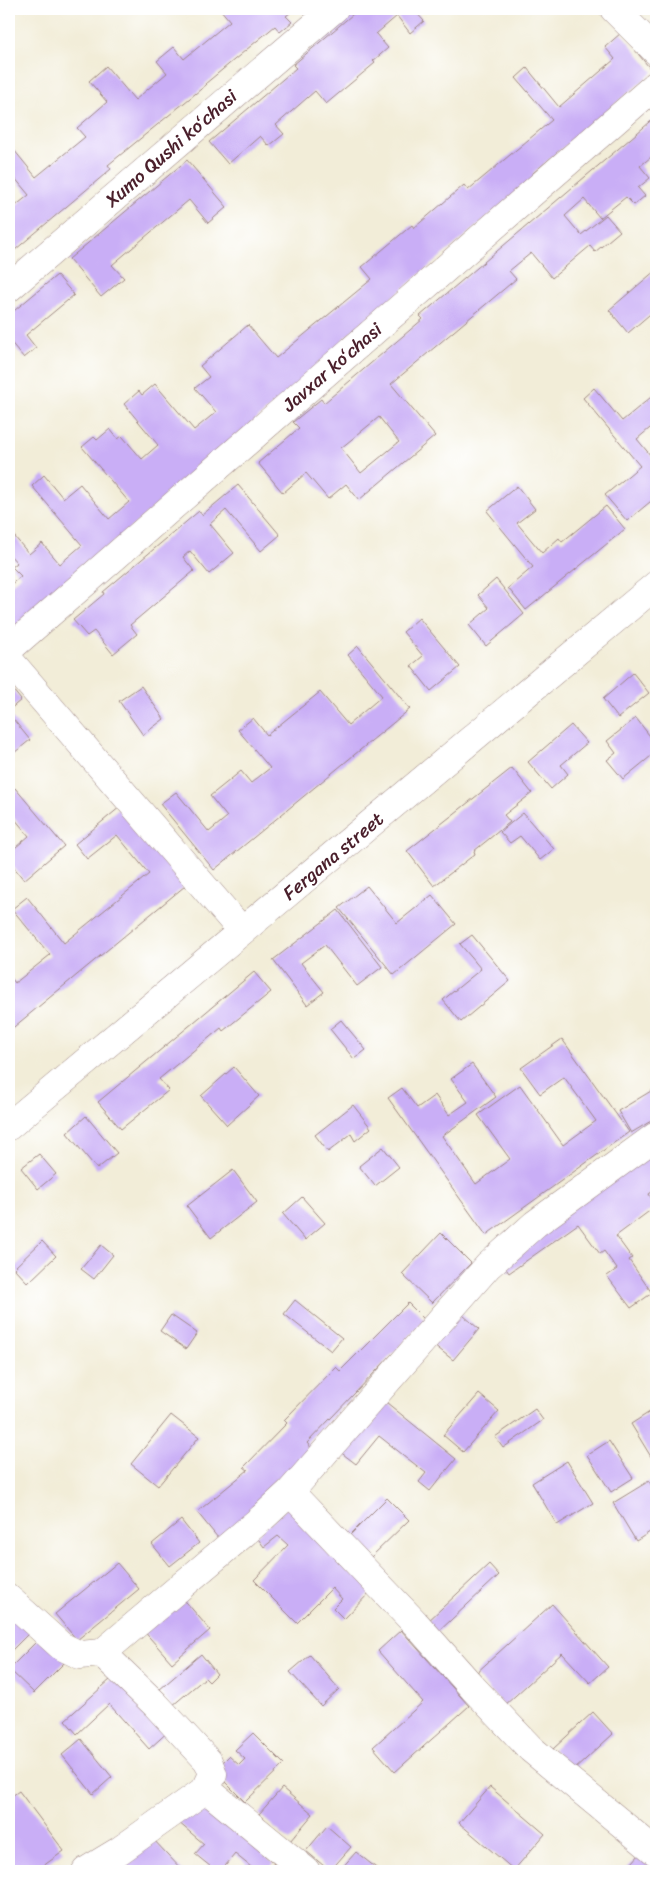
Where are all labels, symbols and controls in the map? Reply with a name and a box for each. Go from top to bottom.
street label: Xumo Qushi koʻchasi [96,80,245,216]
street label: Javxar koʻchasi [274,313,390,421]
street label: Fergana street [275,803,391,909]

